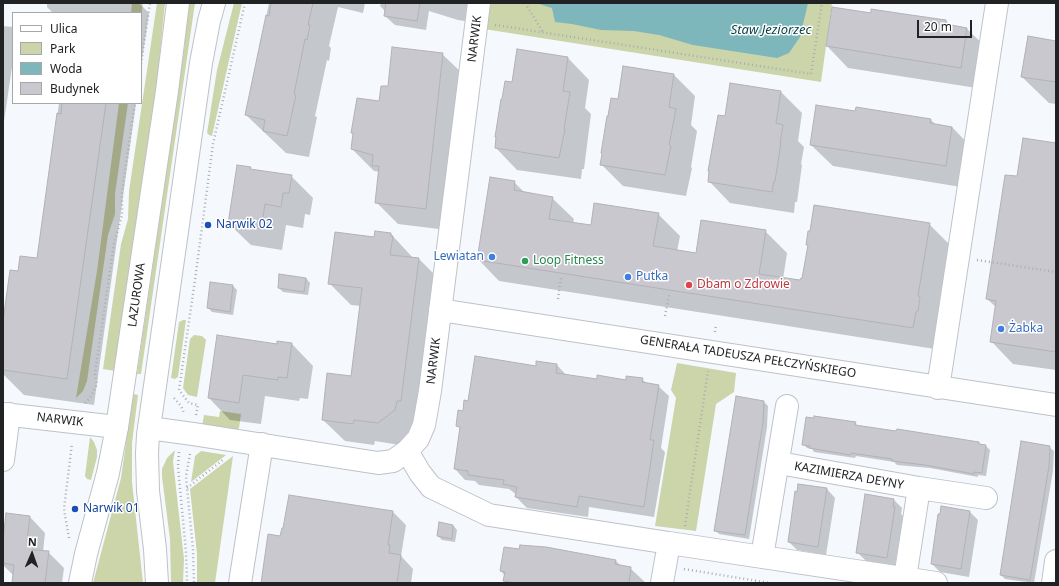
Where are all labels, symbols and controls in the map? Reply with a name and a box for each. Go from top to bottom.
legend [12,12,142,104]
scale bar [919,12,974,38]
street label: NARWIK [465,15,485,63]
text: 20 m [924,18,952,35]
text: Ulica [50,20,77,37]
water label: Staw Jeziorzec [731,22,811,38]
text: Park [50,40,75,57]
text: Woda [50,60,82,77]
text: Budynek [50,80,99,97]
place label: Narwik 02 [216,218,273,232]
marker: Narwik 02 [203,220,213,230]
place label: Lewiatan [433,250,484,264]
marker: Lewiatan [487,252,497,262]
place label: Loop Fitness [533,254,604,268]
marker: Loop Fitness [520,256,530,266]
street label: LAZUROWA [125,262,149,328]
place label: Putka [636,270,668,284]
marker: Putka [623,272,633,282]
place label: Dbam o Zdrowie [697,278,790,292]
marker: Dbam o Zdrowie [684,280,694,290]
place label: Żabka [1009,322,1043,336]
marker: Żabka [996,324,1006,334]
street label: GENERAŁA TADEUSZA PEŁCZYŃSKIEGO [639,333,857,381]
street label: NARWIK [424,337,444,385]
street label: NARWIK [36,410,84,430]
street label: KAZIMIERZA DEYNY [793,459,905,493]
place label: Narwik 01 [83,502,140,516]
marker: Narwik 01 [70,504,80,514]
north arrow [12,534,52,574]
text: N [28,534,37,549]

